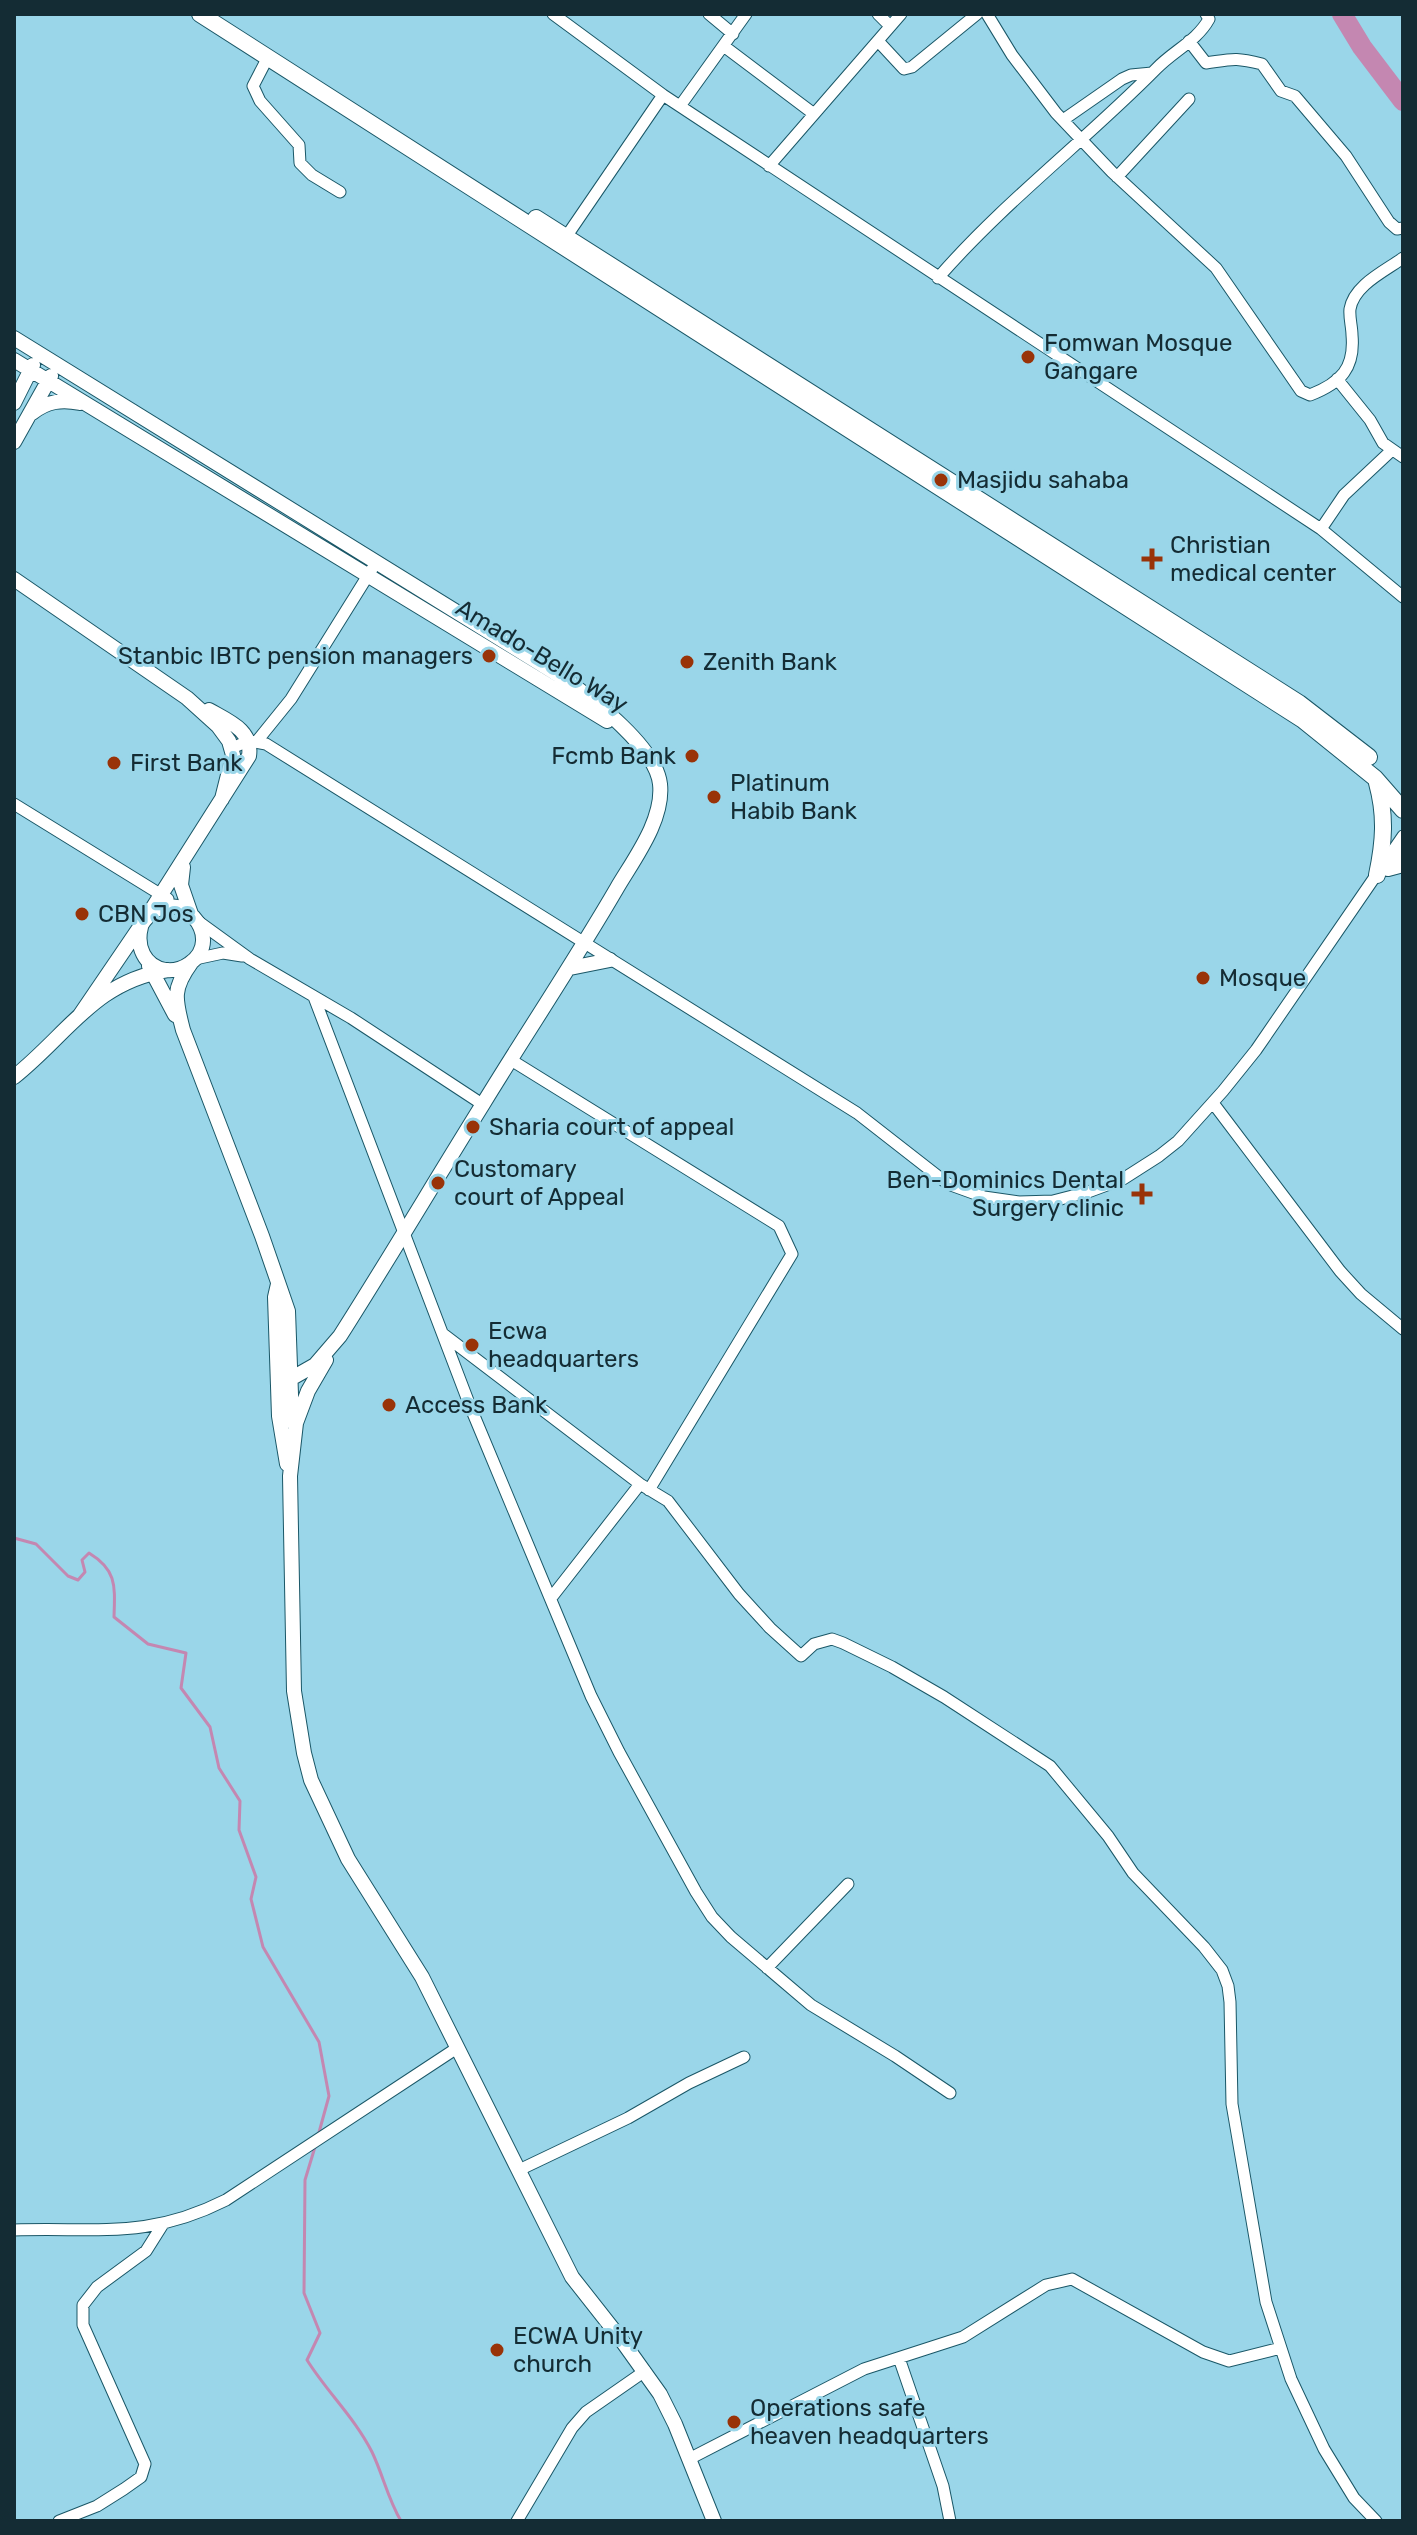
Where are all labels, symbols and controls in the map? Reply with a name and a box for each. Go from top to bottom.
place label: Fomwan Mosque Gangare [1044,329,1233,385]
marker: Fomwan Mosque Gangare [1019,348,1037,366]
place label: Masjidu sahaba [957,466,1129,494]
marker: Masjidu sahaba [932,471,950,489]
place label: Christian medical center [1170,531,1336,587]
marker: Christian medical center [1141,548,1163,570]
street label: Amado-Bello Way [451,594,633,718]
place label: Stanbic IBTC pension managers [118,642,473,670]
marker: Stanbic IBTC pension managers [480,647,498,665]
place label: Zenith Bank [703,648,838,676]
marker: Zenith Bank [678,653,696,671]
place label: Fcmb Bank [551,742,677,770]
marker: Fcmb Bank [683,747,701,765]
place label: First Bank [130,749,243,777]
marker: First Bank [105,754,123,772]
place label: Platinum Habib Bank [730,769,857,825]
marker: Platinum Habib Bank [705,788,723,806]
place label: CBN Jos [98,900,194,928]
marker: CBN Jos [73,905,91,923]
place label: Mosque [1219,964,1306,992]
marker: Mosque [1194,969,1212,987]
place label: Sharia court of appeal [489,1113,734,1141]
marker: Sharia court of appeal [464,1118,482,1136]
place label: Customary court of Appeal [454,1155,625,1211]
place label: Ben-Dominics Dental Surgery clinic [887,1166,1124,1222]
marker: Customary court of Appeal [429,1174,447,1192]
marker: Ben-Dominics Dental Surgery clinic [1131,1183,1153,1205]
place label: Ecwa headquarters [488,1317,639,1373]
marker: Ecwa headquarters [463,1336,481,1354]
place label: Access Bank [405,1391,548,1419]
marker: Access Bank [380,1396,398,1414]
place label: ECWA Unity church [513,2322,643,2378]
marker: ECWA Unity church [488,2341,506,2359]
place label: Operations safe heaven headquarters [750,2394,989,2450]
marker: Operations safe heaven headquarters [725,2413,743,2431]

